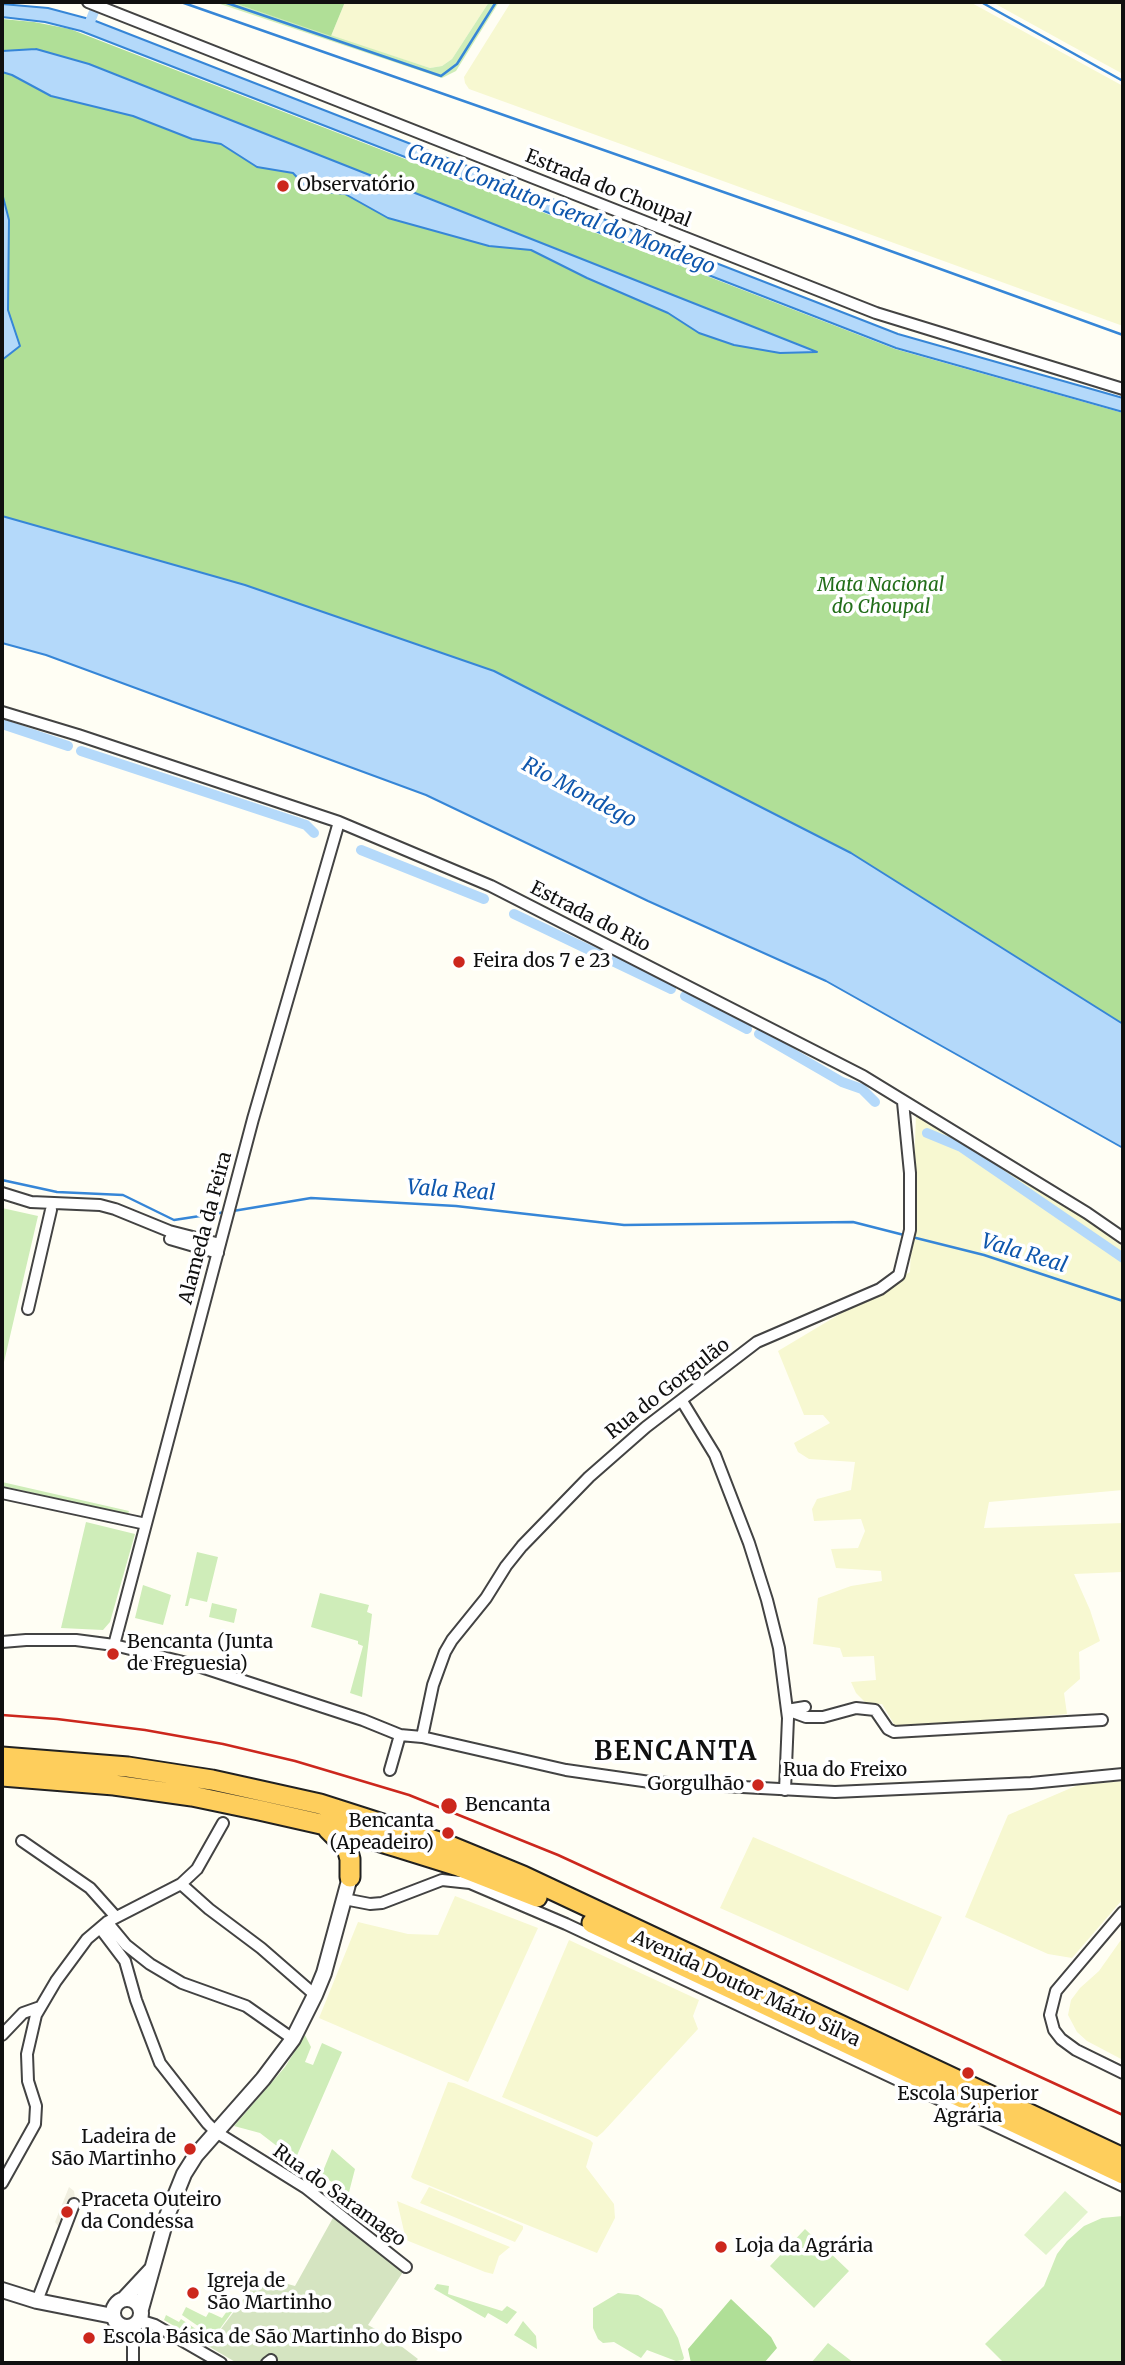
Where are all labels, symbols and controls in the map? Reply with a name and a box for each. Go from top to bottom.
water label: Canal Condutor Geral do Mondego [403,139,719,281]
street label: Estrada do Choupal [522,145,694,233]
place label: Observatório [297,175,415,197]
marker: Observatório [275,178,291,194]
park label: Mata Nacional do Choupal [818,575,944,619]
water label: Rio Mondego [517,752,641,834]
street label: Estrada do Rio [526,877,654,957]
place label: Feira dos 7 e 23 [473,951,611,973]
marker: Feira dos 7 e 23 [451,954,467,970]
street label: Alameda da Feira [175,1149,237,1307]
water label: Vala Real [406,1175,496,1207]
water label: Vala Real [978,1229,1070,1279]
street label: Rua do Gorgulão [602,1334,734,1444]
place label: Bencanta (Junta de Freguesia) [127,1632,273,1676]
marker: Bencanta (Junta de Freguesia) [105,1646,121,1662]
district label: BENCANTA [595,1737,757,1769]
street label: Rua do Freixo [783,1760,907,1782]
place label: Gorgulhão [647,1774,744,1796]
marker: Gorgulhão [750,1777,766,1793]
place label: Bencanta [465,1795,550,1817]
marker: Bencanta [439,1796,459,1816]
place label: Bencanta (Apeadeiro) [329,1811,434,1855]
marker: Bencanta (Apeadeiro) [440,1825,456,1841]
street label: Avenida Doutor Mário Silva [628,1926,864,2052]
marker: Escola Superior Agrária [960,2065,976,2081]
place label: Escola Superior Agrária [897,2084,1039,2128]
place label: Ladeira de São Martinho [51,2127,176,2171]
street label: Rua do Saramago [268,2140,410,2252]
marker: Ladeira de São Martinho [182,2141,198,2157]
place label: Praceta Outeiro da Condessa [81,2190,221,2234]
marker: Praceta Outeiro da Condessa [59,2204,75,2220]
place label: Loja da Agrária [735,2236,873,2258]
marker: Loja da Agrária [713,2239,729,2255]
place label: Igreja de São Martinho [207,2271,332,2315]
marker: Igreja de São Martinho [185,2285,201,2301]
place label: Escola Básica de São Martinho do Bispo [103,2327,462,2349]
marker: Escola Básica de São Martinho do Bispo [81,2330,97,2346]

